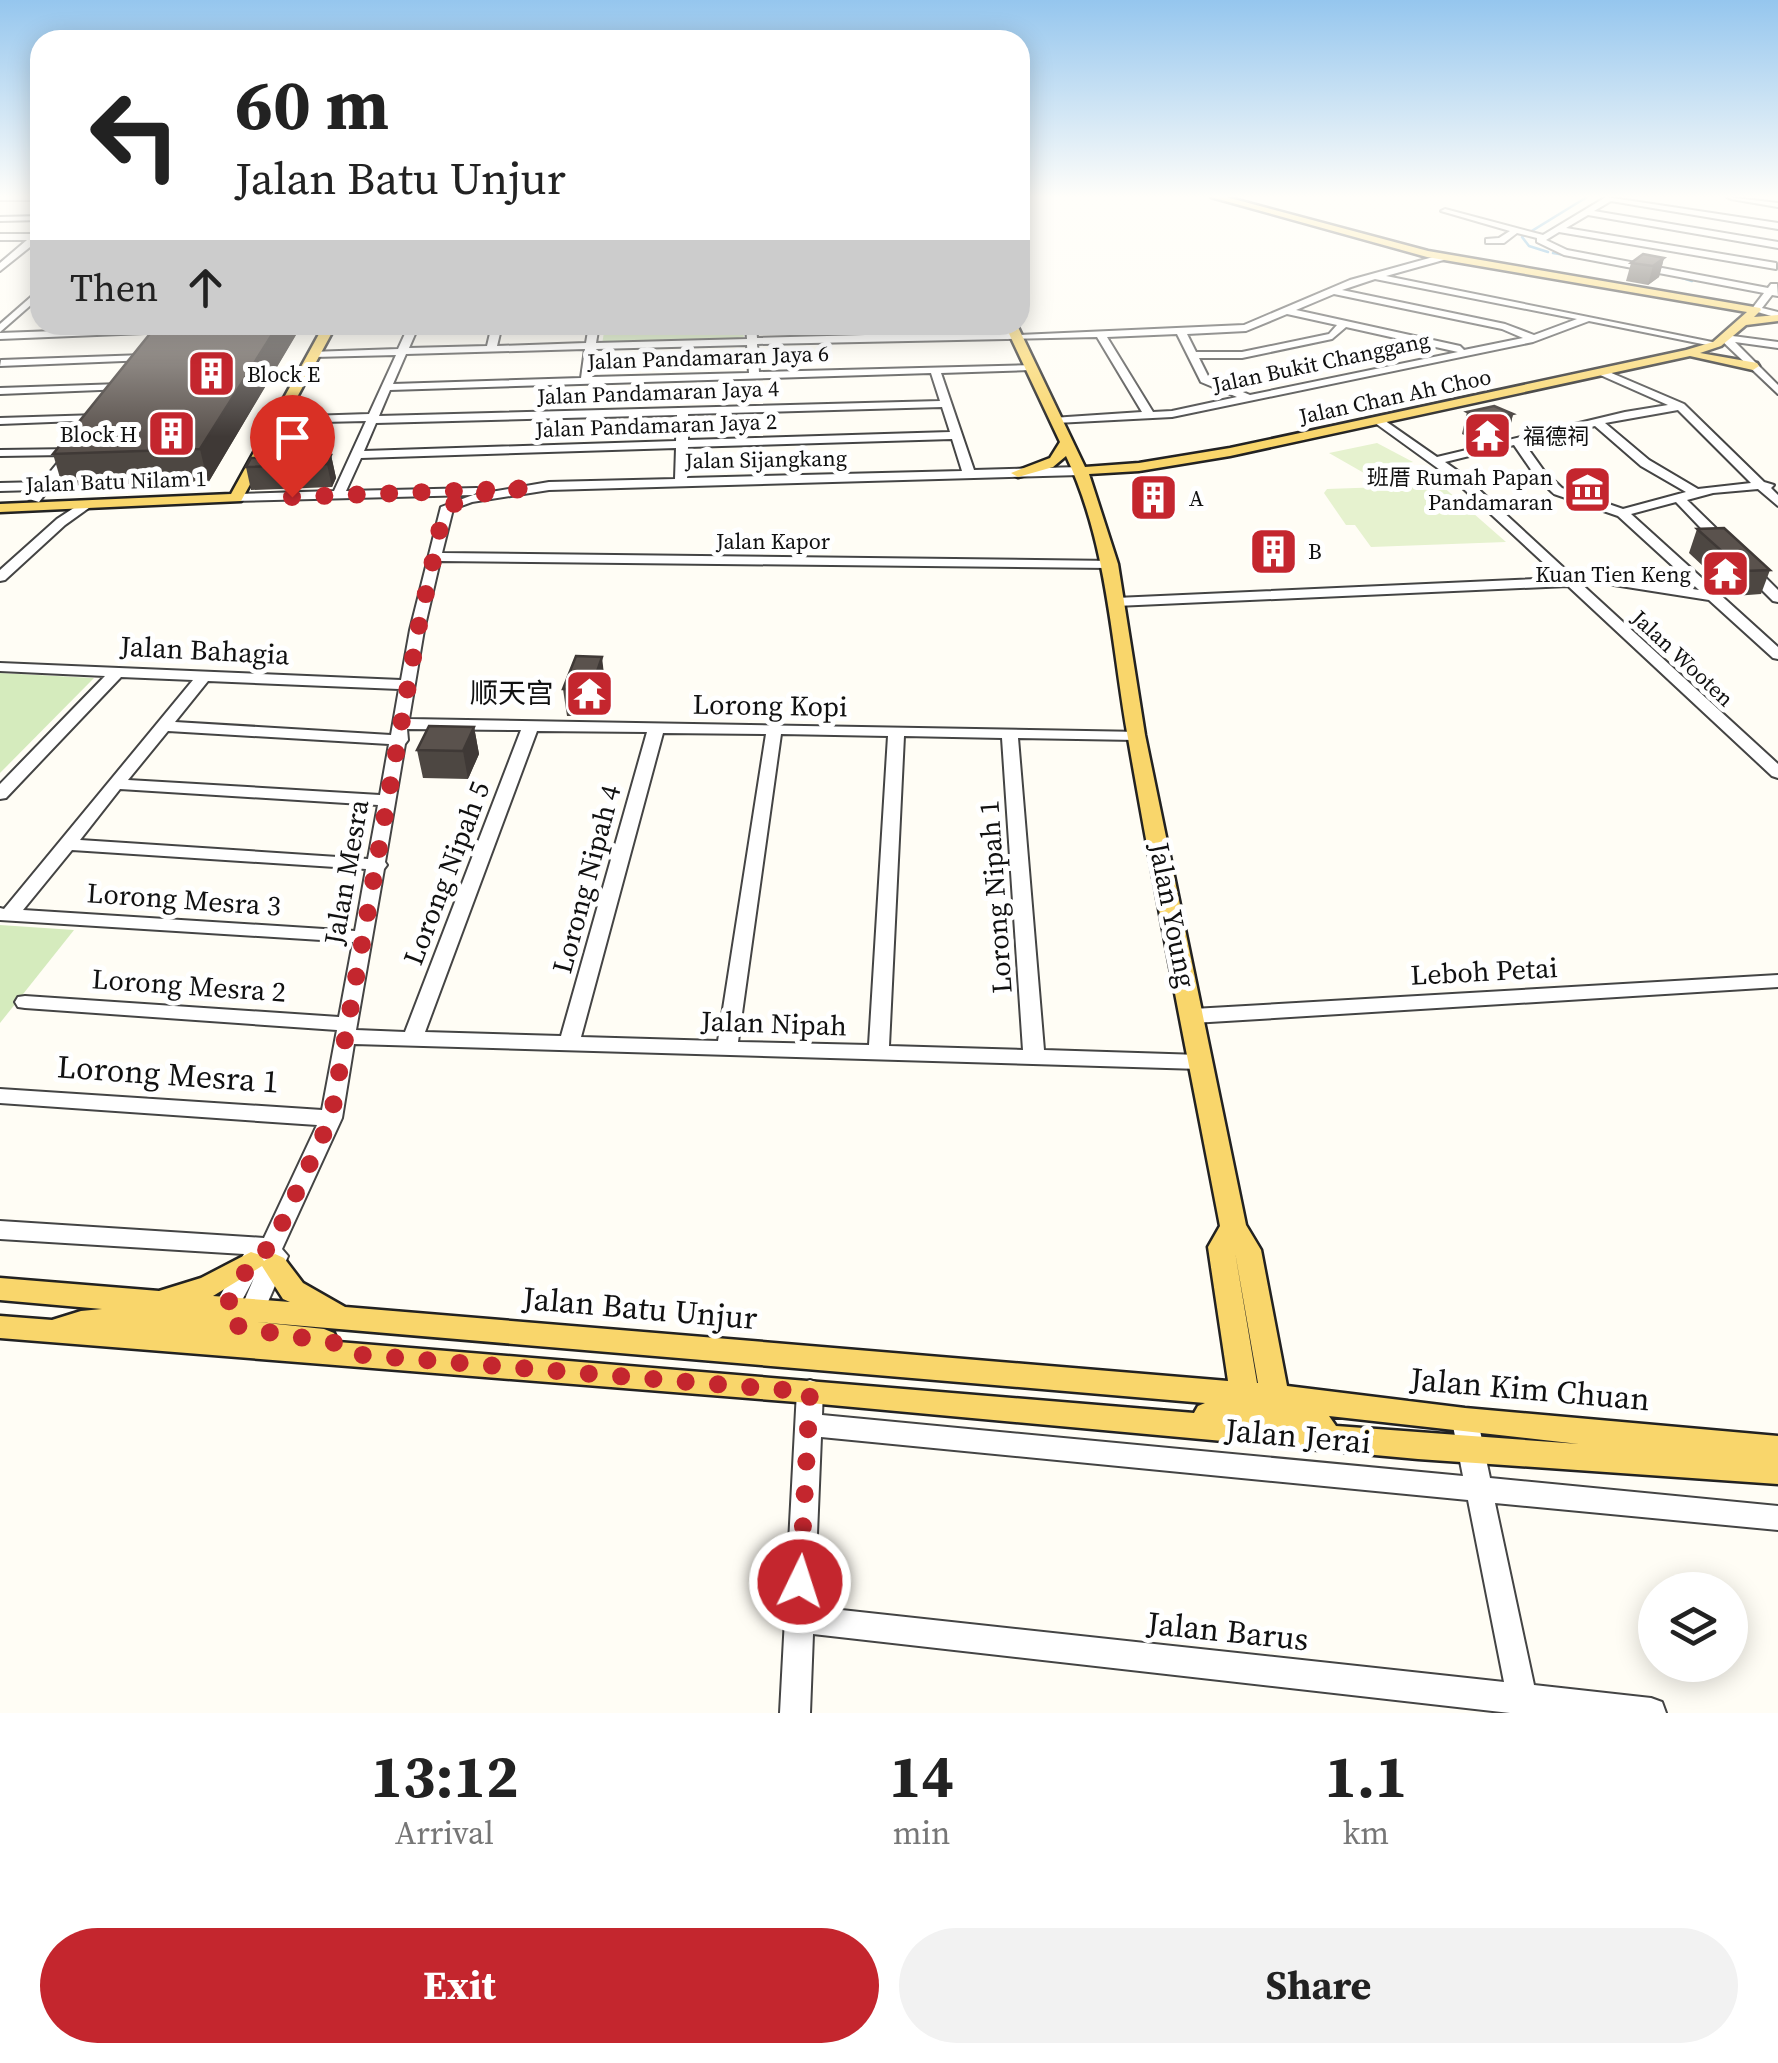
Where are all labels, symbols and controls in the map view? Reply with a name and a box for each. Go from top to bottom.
text: 60 m [235,56,389,152]
icon: left [70,70,200,200]
text: Jalan Batu Unjur [235,147,566,209]
icon: ahead [178,260,233,315]
text: Then [70,262,158,314]
street label: Jalan Bukit Changgang [1209,324,1432,400]
street label: Jalan Pandamaran Jaya 6 [586,338,829,376]
building icon: Block E [186,348,238,400]
place label: Block E [247,359,320,389]
street label: Jalan Chan Ah Choo [1295,361,1494,431]
street label: Jalan Pandamaran Jaya 4 [536,373,779,411]
pin [250,395,335,498]
street label: Jalan Pandamaran Jaya 2 [534,406,777,444]
building icon: Block H [146,408,198,460]
icon: arrive [265,410,320,465]
temple icon: 福德祠 [1462,410,1514,462]
place label: Block H [60,419,137,449]
place label: 福德祠 [1523,421,1589,451]
street label: Jalan Sijangkang [684,443,847,475]
place label: 班厝 Rumah Papan Pandamaran [1367,462,1553,517]
street label: Jalan Batu Nilam 1 [24,463,207,499]
museum icon: 班厝 Rumah Papan Pandamaran [1562,464,1614,516]
building icon: A [1128,472,1180,524]
place label: A [1189,483,1204,513]
building icon: B [1247,525,1299,577]
street label: Jalan Kapor [715,526,831,556]
place label: B [1308,536,1322,566]
temple icon: Kuan Tien Keng [1700,548,1752,600]
place label: Kuan Tien Keng [1535,559,1691,589]
street label: Jalan Wooten [1625,602,1741,713]
street label: Jalan Bahagia [118,627,291,673]
temple icon: 顺天宫 [563,667,615,719]
place label: 顺天宫 [470,674,554,712]
street label: Lorong Kopi [692,685,848,725]
street label: Lorong Nipah 5 [394,776,498,970]
street label: Lorong Nipah 4 [543,781,629,977]
street label: Jalan Mesra [314,796,378,948]
street label: Lorong Nipah 1 [969,799,1021,995]
street label: Jalan Young [1140,838,1206,991]
street label: Lorong Mesra 3 [86,873,282,925]
street label: Leboh Petai [1410,948,1558,994]
street label: Lorong Mesra 2 [91,959,287,1011]
street label: Jalan Nipah [700,1001,847,1045]
street label: Lorong Mesra 1 [56,1044,280,1104]
street label: Jalan Batu Unjur [520,1276,760,1340]
street label: Jalan Kim Chuan [1407,1357,1652,1421]
street label: Jalan Jerai [1222,1408,1373,1464]
position arrow [748,1530,852,1634]
map controls [1638,1572,1748,1682]
button: layers [1638,1572,1748,1682]
street label: Jalan Barus [1144,1601,1311,1661]
text: 13:12 [370,1735,519,1817]
text: 14 [889,1735,954,1817]
text: 1.1 [1325,1735,1408,1817]
text: Arrival [395,1811,494,1855]
text: min [893,1811,950,1855]
text: km [1343,1811,1389,1855]
button: Exit [40,1928,879,2043]
button: Share [899,1928,1738,2043]

